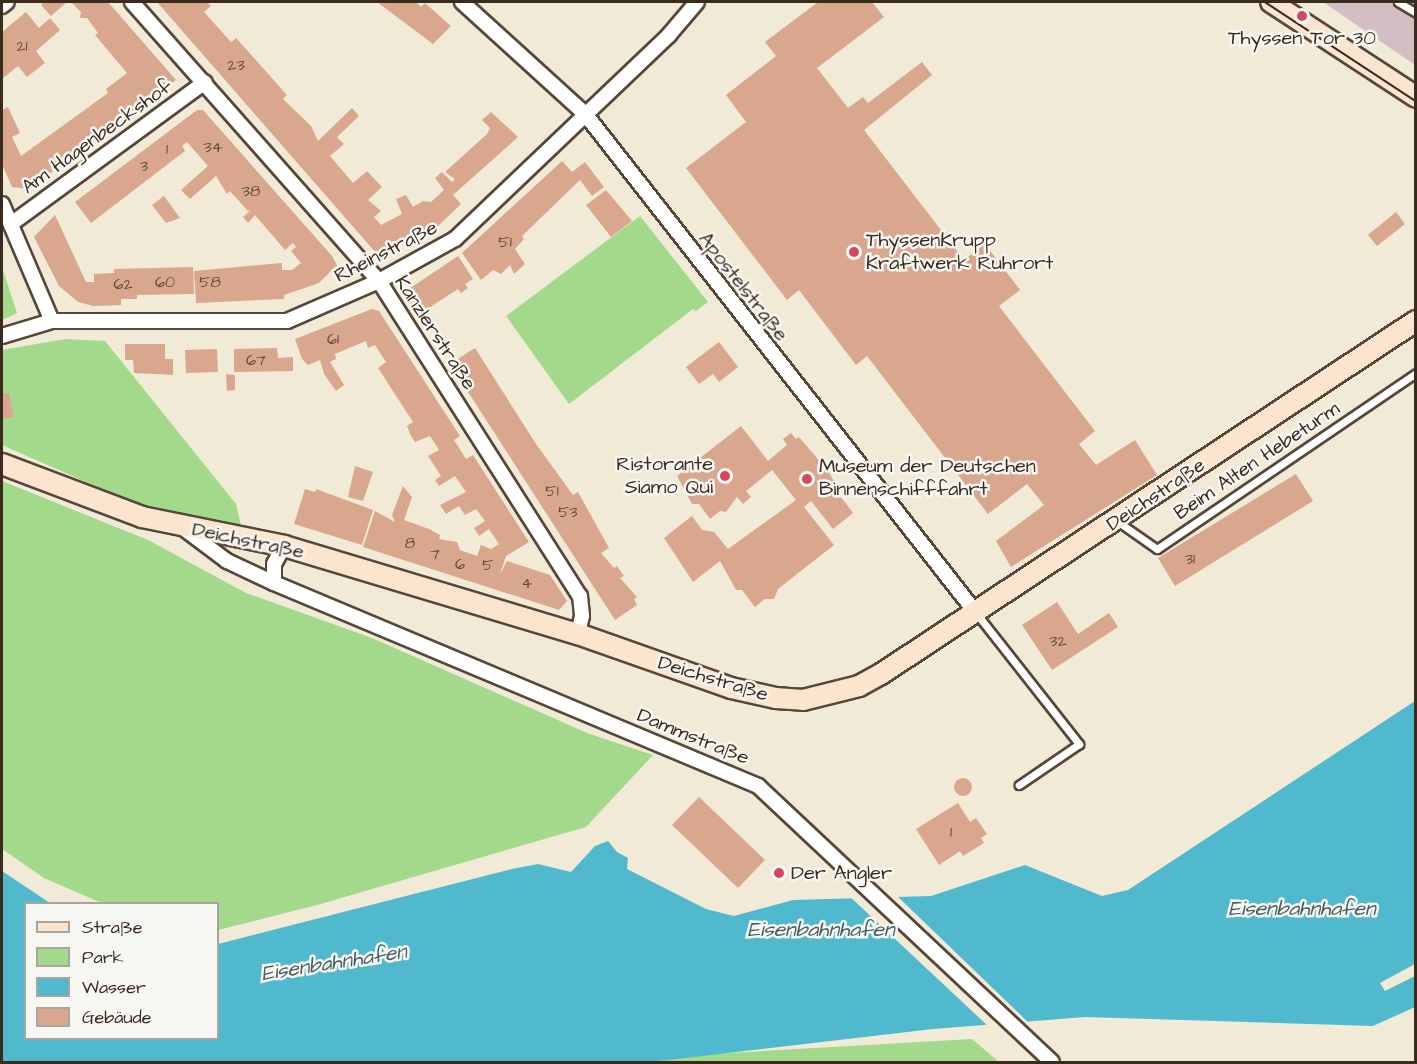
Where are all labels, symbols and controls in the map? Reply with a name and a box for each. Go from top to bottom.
marker: Thyssen Tor 30 [1295,9,1309,23]
place label: Thyssen Tor 30 [1228,26,1376,50]
house number: 21 [16,36,28,56]
house number: 23 [227,55,245,75]
street label: Am Hagenbeckshof [17,74,177,200]
house number: 34 [203,137,223,157]
house number: 1 [166,139,168,159]
house number: 3 [140,156,148,176]
house number: 38 [242,181,260,201]
street label: Rheinstraße [330,216,442,288]
street label: Apostelstraße [693,228,793,346]
place label: ThyssenKrupp Kraftwerk Ruhrort [866,228,1053,275]
house number: 51 [498,232,512,252]
marker: ThyssenKrupp Kraftwerk Ruhrort [847,245,861,259]
street label: Kanzlerstraße [389,271,481,395]
house number: 60 [155,272,175,292]
house number: 58 [199,272,221,292]
house number: 62 [113,274,133,294]
house number: 61 [327,329,339,349]
house number: 67 [246,350,266,370]
street label: Beim Alten Hebeturm [1170,397,1344,525]
place label: Ristorante Siamo Qui [616,452,713,499]
street label: Deichstraße [1102,453,1210,537]
place label: Museum der Deutschen Binnenschifffahrt [819,455,1036,502]
marker: Ristorante Siamo Qui [718,469,732,483]
marker: Museum der Deutschen Binnenschifffahrt [800,472,814,486]
house number: 51 [545,481,559,501]
house number: 53 [558,502,578,522]
street label: Deichstraße [190,517,306,565]
house number: 8 [405,533,415,553]
house number: 7 [430,544,440,564]
house number: 31 [1185,549,1195,569]
house number: 6 [455,554,465,574]
house number: 5 [482,555,494,575]
house number: 4 [522,573,532,593]
house number: 32 [1049,631,1067,651]
street label: Deichstraße [655,651,771,707]
street label: Dammstraße [633,704,753,770]
house number: 1 [950,822,952,842]
place label: Der Angler [791,861,892,885]
marker: Der Angler [772,866,786,880]
water label: Eisenbahnhafen [1229,896,1375,922]
legend [24,902,219,1040]
text: Straße [82,915,142,940]
water label: Eisenbahnhafen [748,917,894,943]
water label: Eisenbahnhafen [260,939,408,987]
text: Park [82,945,124,970]
text: Wasser [82,975,146,1000]
text: Gebäude [82,1005,152,1030]

